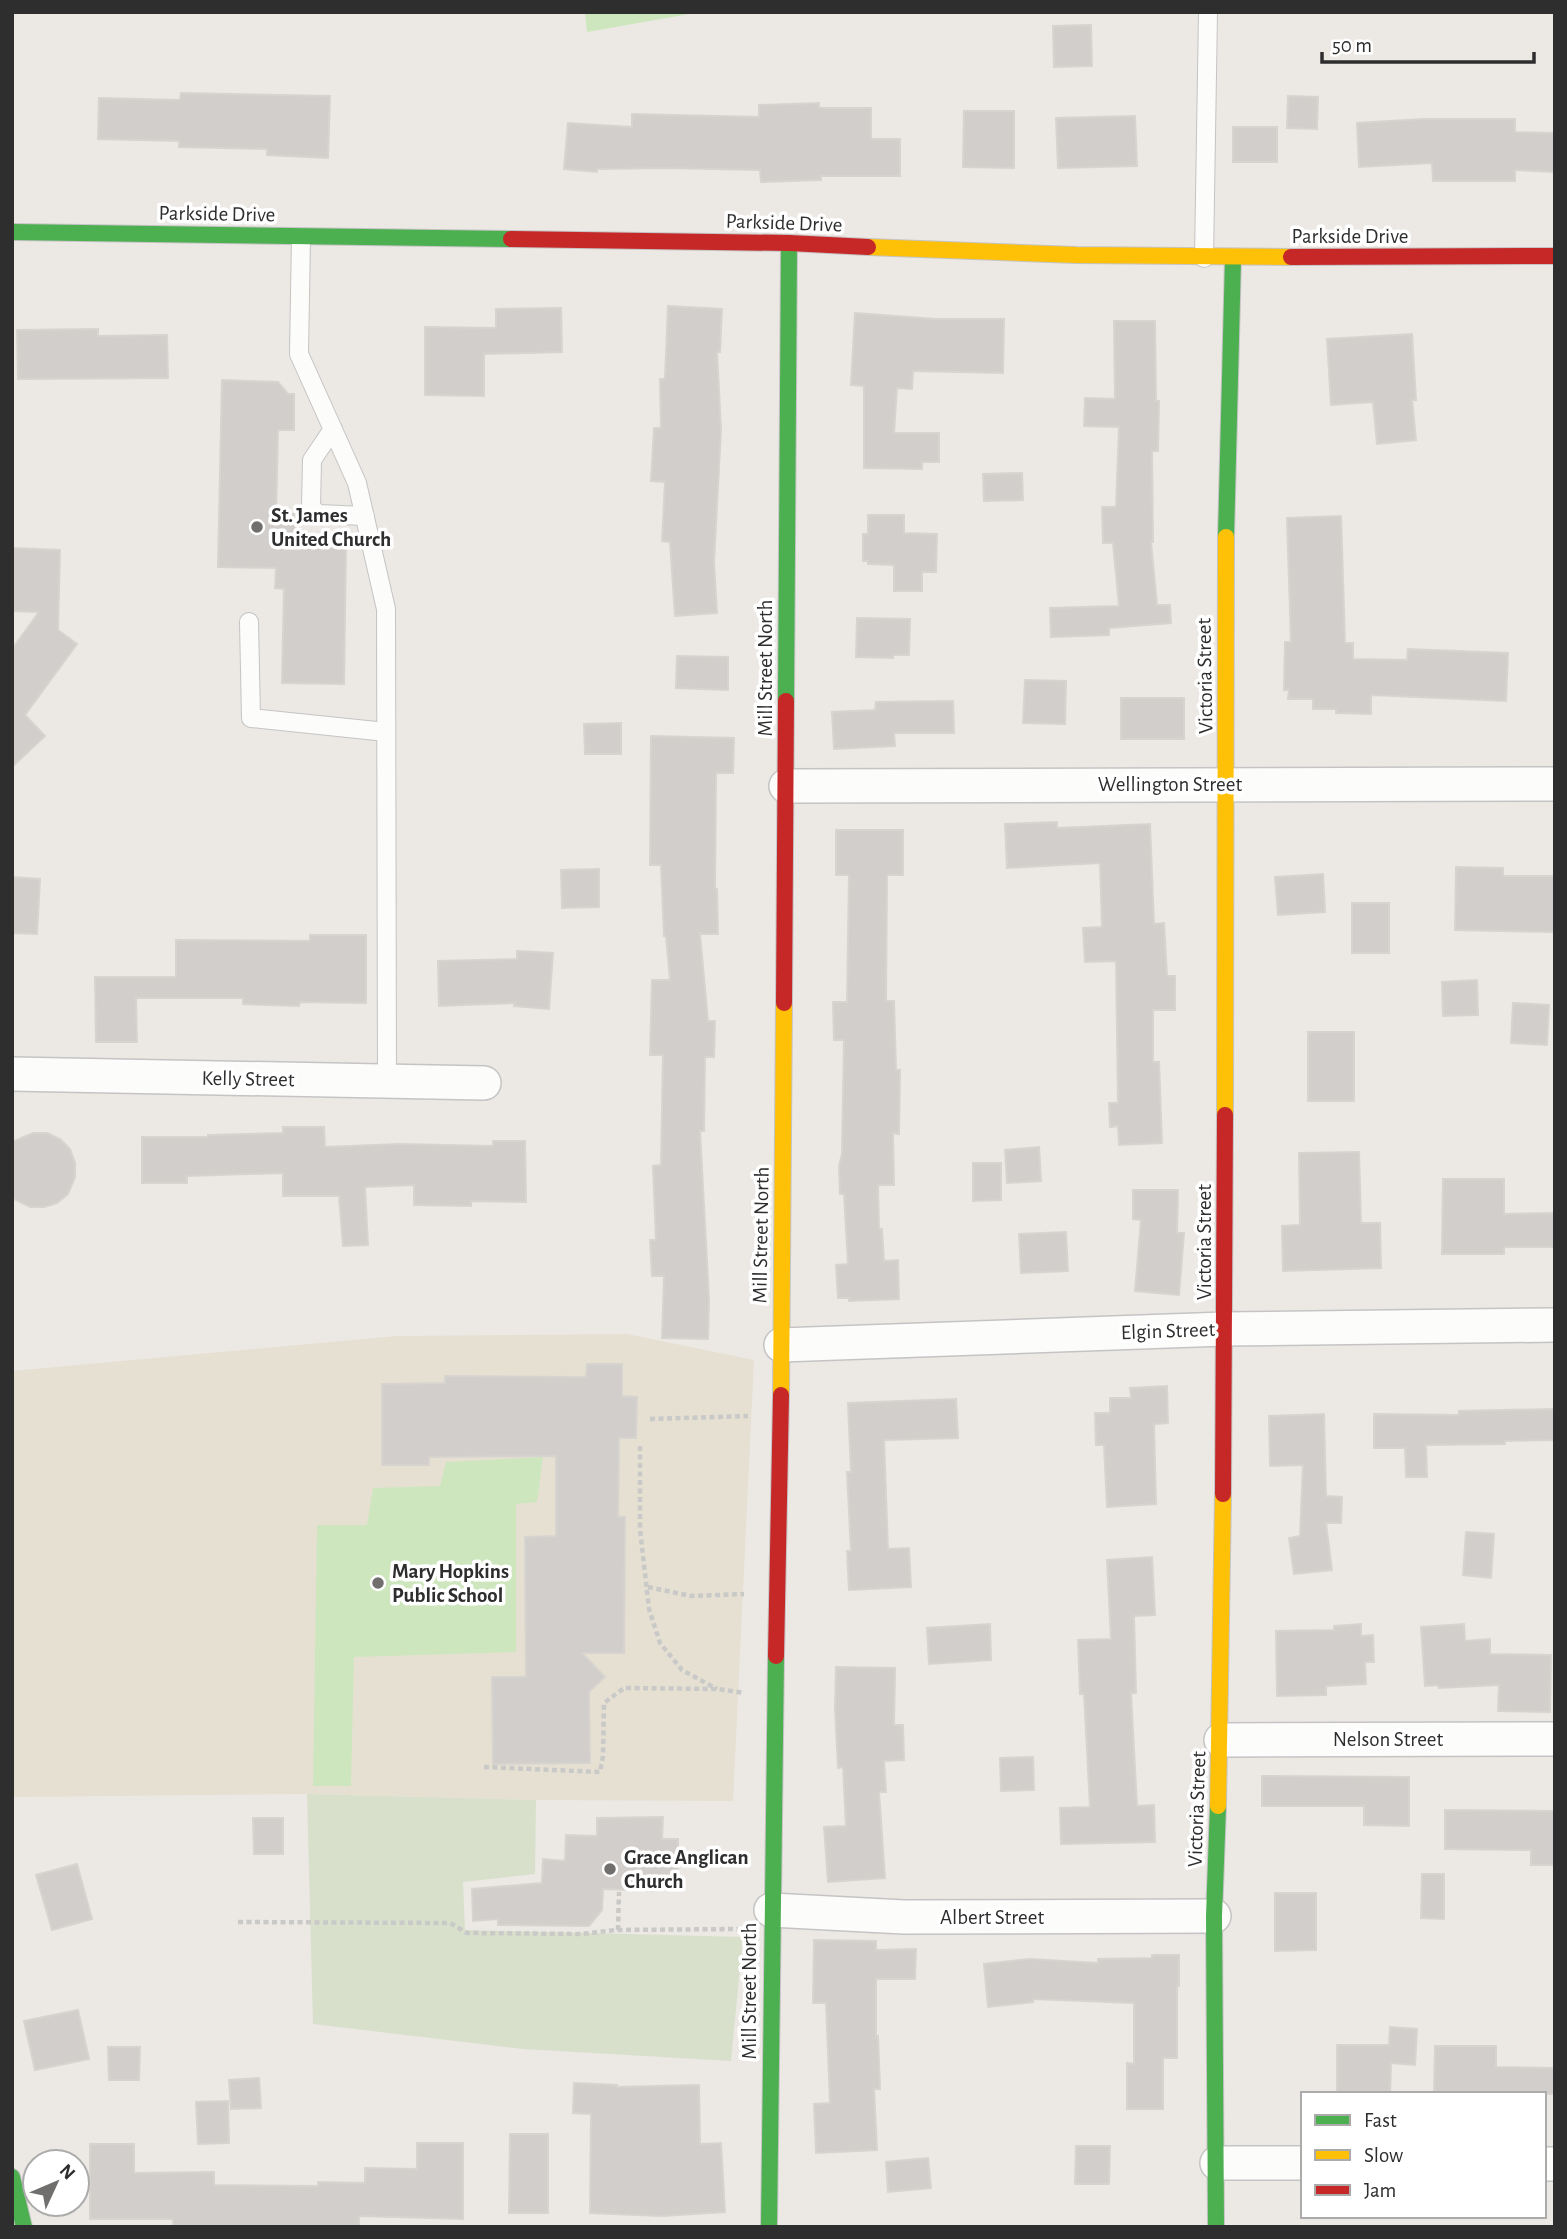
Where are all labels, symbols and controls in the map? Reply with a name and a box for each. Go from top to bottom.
scale bar [1322,21,1534,65]
text: 50 m [1332,35,1372,56]
street label: Parkside Drive [158,202,276,226]
street label: Parkside Drive [725,210,843,236]
street label: Parkside Drive [1292,226,1408,247]
place label: St. James United Church [271,505,391,550]
marker: St. James United Church [249,519,265,535]
street label: Mill Street North [755,600,776,736]
street label: Victoria Street [1193,618,1217,734]
street label: Wellington Street [1098,774,1242,795]
street label: Kelly Street [201,1068,295,1090]
street label: Mill Street North [749,1166,773,1304]
street label: Victoria Street [1194,1184,1215,1300]
street label: Elgin Street [1120,1319,1216,1343]
place label: Mary Hopkins Public School [392,1561,509,1606]
marker: Mary Hopkins Public School [370,1575,386,1591]
street label: Nelson Street [1333,1729,1443,1750]
street label: Victoria Street [1184,1750,1210,1867]
place label: Grace Anglican Church [624,1847,749,1892]
marker: Grace Anglican Church [602,1861,618,1877]
street label: Albert Street [940,1907,1044,1928]
street label: Mill Street North [739,1923,760,2059]
legend [1301,2092,1546,2218]
text: Fast [1364,2110,1397,2131]
text: Slow [1364,2145,1403,2166]
north arrow [21,2148,91,2218]
text: N [56,2161,79,2184]
text: Jam [1364,2180,1396,2201]

